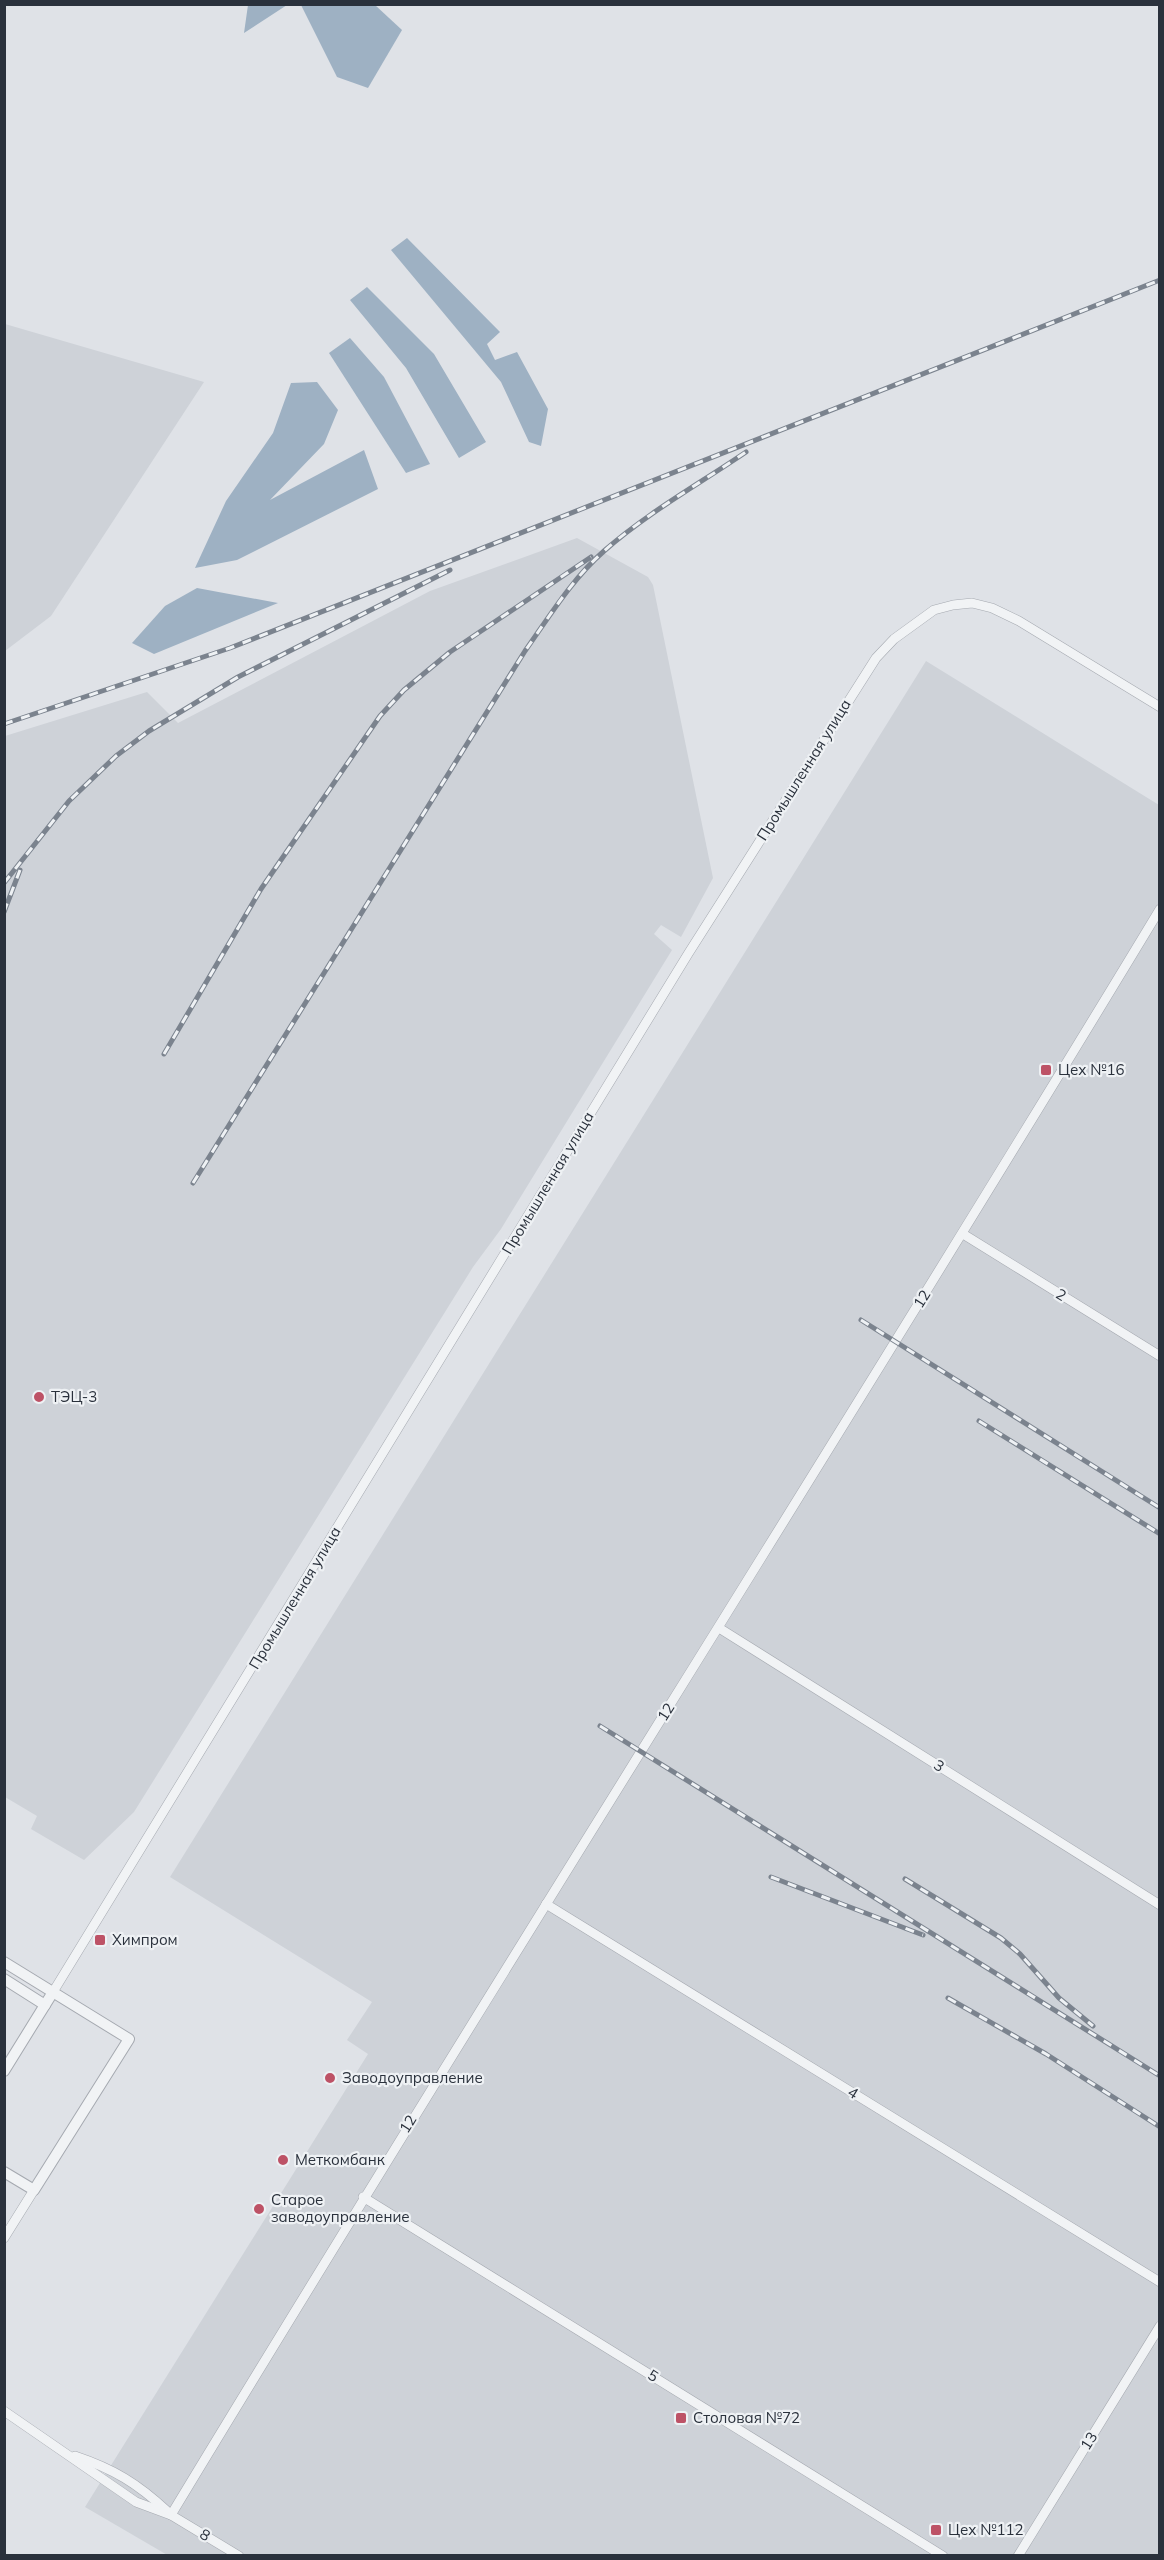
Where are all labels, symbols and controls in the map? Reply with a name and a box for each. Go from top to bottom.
street label: Промышленная улица [752,696,855,844]
place label: Цех №16 [1058,1060,1125,1079]
marker: Цех №16 [1039,1063,1053,1077]
street label: Промышленная улица [497,1108,598,1257]
street label: 2 [1052,1284,1070,1305]
street label: 12 [909,1286,934,1311]
place label: ТЭЦ-3 [51,1387,97,1406]
marker: ТЭЦ-3 [32,1390,46,1404]
street label: Промышленная улица [244,1523,345,1672]
street label: 12 [653,1699,678,1724]
street label: 3 [930,1755,948,1776]
place label: Химпром [112,1930,178,1949]
marker: Химпром [93,1933,107,1947]
place label: Заводоуправление [342,2068,483,2087]
marker: Заводоуправление [323,2071,337,2085]
street label: 4 [844,2082,862,2103]
street label: 12 [395,2111,420,2136]
place label: Меткомбанк [295,2150,386,2169]
marker: Меткомбанк [276,2153,290,2167]
place label: Старое заводоуправление [271,2190,410,2226]
marker: Старое заводоуправление [252,2202,266,2216]
street label: 5 [644,2365,662,2386]
place label: Столовая №72 [693,2408,800,2427]
marker: Столовая №72 [674,2411,688,2425]
street label: 13 [1076,2428,1101,2453]
place label: Цех №112 [948,2520,1024,2539]
marker: Цех №112 [929,2523,943,2537]
street label: 8 [197,2524,214,2545]

